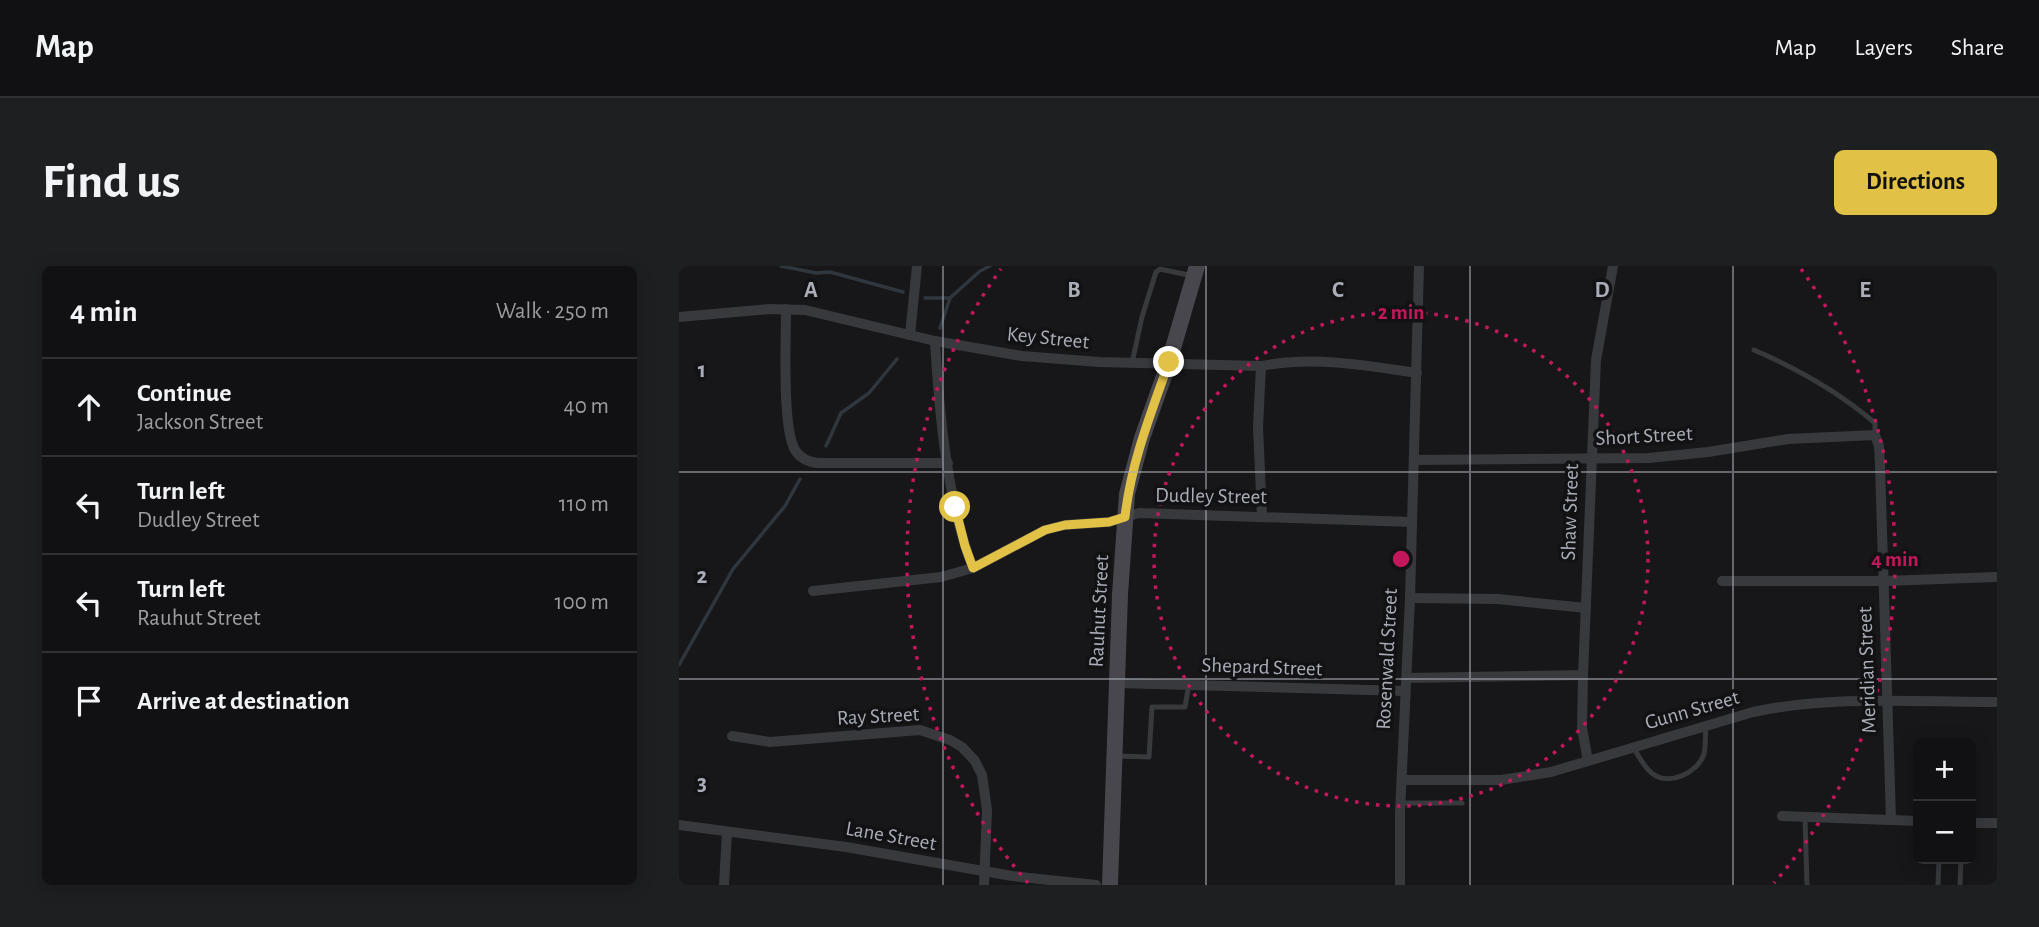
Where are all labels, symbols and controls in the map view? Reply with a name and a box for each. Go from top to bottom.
text: Map [35,31,94,64]
text: Map [1774,36,1816,60]
text: Layers [1854,36,1913,60]
text: Share [1951,36,2004,60]
button: Directions [1834,150,1997,215]
text: Find us [42,158,181,207]
text: A [804,279,818,302]
text: B [1067,279,1081,302]
text: C [1332,279,1344,302]
text: D [1594,279,1610,302]
text: E [1859,279,1871,302]
text: 4 min [70,297,138,327]
text: Walk · 250 m [496,300,609,323]
text: 2 min [1378,302,1424,323]
street label: Key Street [1006,323,1090,353]
route end [1153,346,1184,377]
text: 1 [698,359,706,382]
text: Continue [137,380,232,406]
icon: ahead [70,388,108,426]
text: 40 m [564,395,609,418]
text: Jackson Street [137,411,263,434]
street label: Short Street [1595,423,1693,449]
street label: Shaw Street [1558,463,1582,561]
text: Turn left [137,478,225,504]
street label: Dudley Street [1155,485,1267,507]
icon: left [70,486,108,524]
route start [939,491,970,522]
text: 110 m [559,493,609,516]
text: Dudley Street [137,509,260,532]
centre of rings [1389,547,1413,571]
text: 4 min [1871,549,1919,570]
street label: Rauhut Street [1086,554,1112,668]
text: 2 [697,565,708,588]
text: Turn left [137,576,225,602]
icon: left [70,584,108,622]
street label: Rosenwald Street [1373,587,1401,730]
text: 100 m [555,591,609,614]
street label: Meridian Street [1854,606,1880,734]
text: Rauhut Street [137,607,261,630]
street label: Shepard Street [1201,654,1323,680]
icon: arrive [70,682,108,720]
street label: Gunn Street [1642,686,1742,733]
text: Arrive at destination [137,688,350,714]
street label: Ray Street [836,703,920,729]
map controls [1913,738,1976,864]
button: + [1913,738,1976,801]
text: 3 [697,772,707,795]
button: − [1913,801,1976,864]
street label: Lane Street [844,818,938,854]

